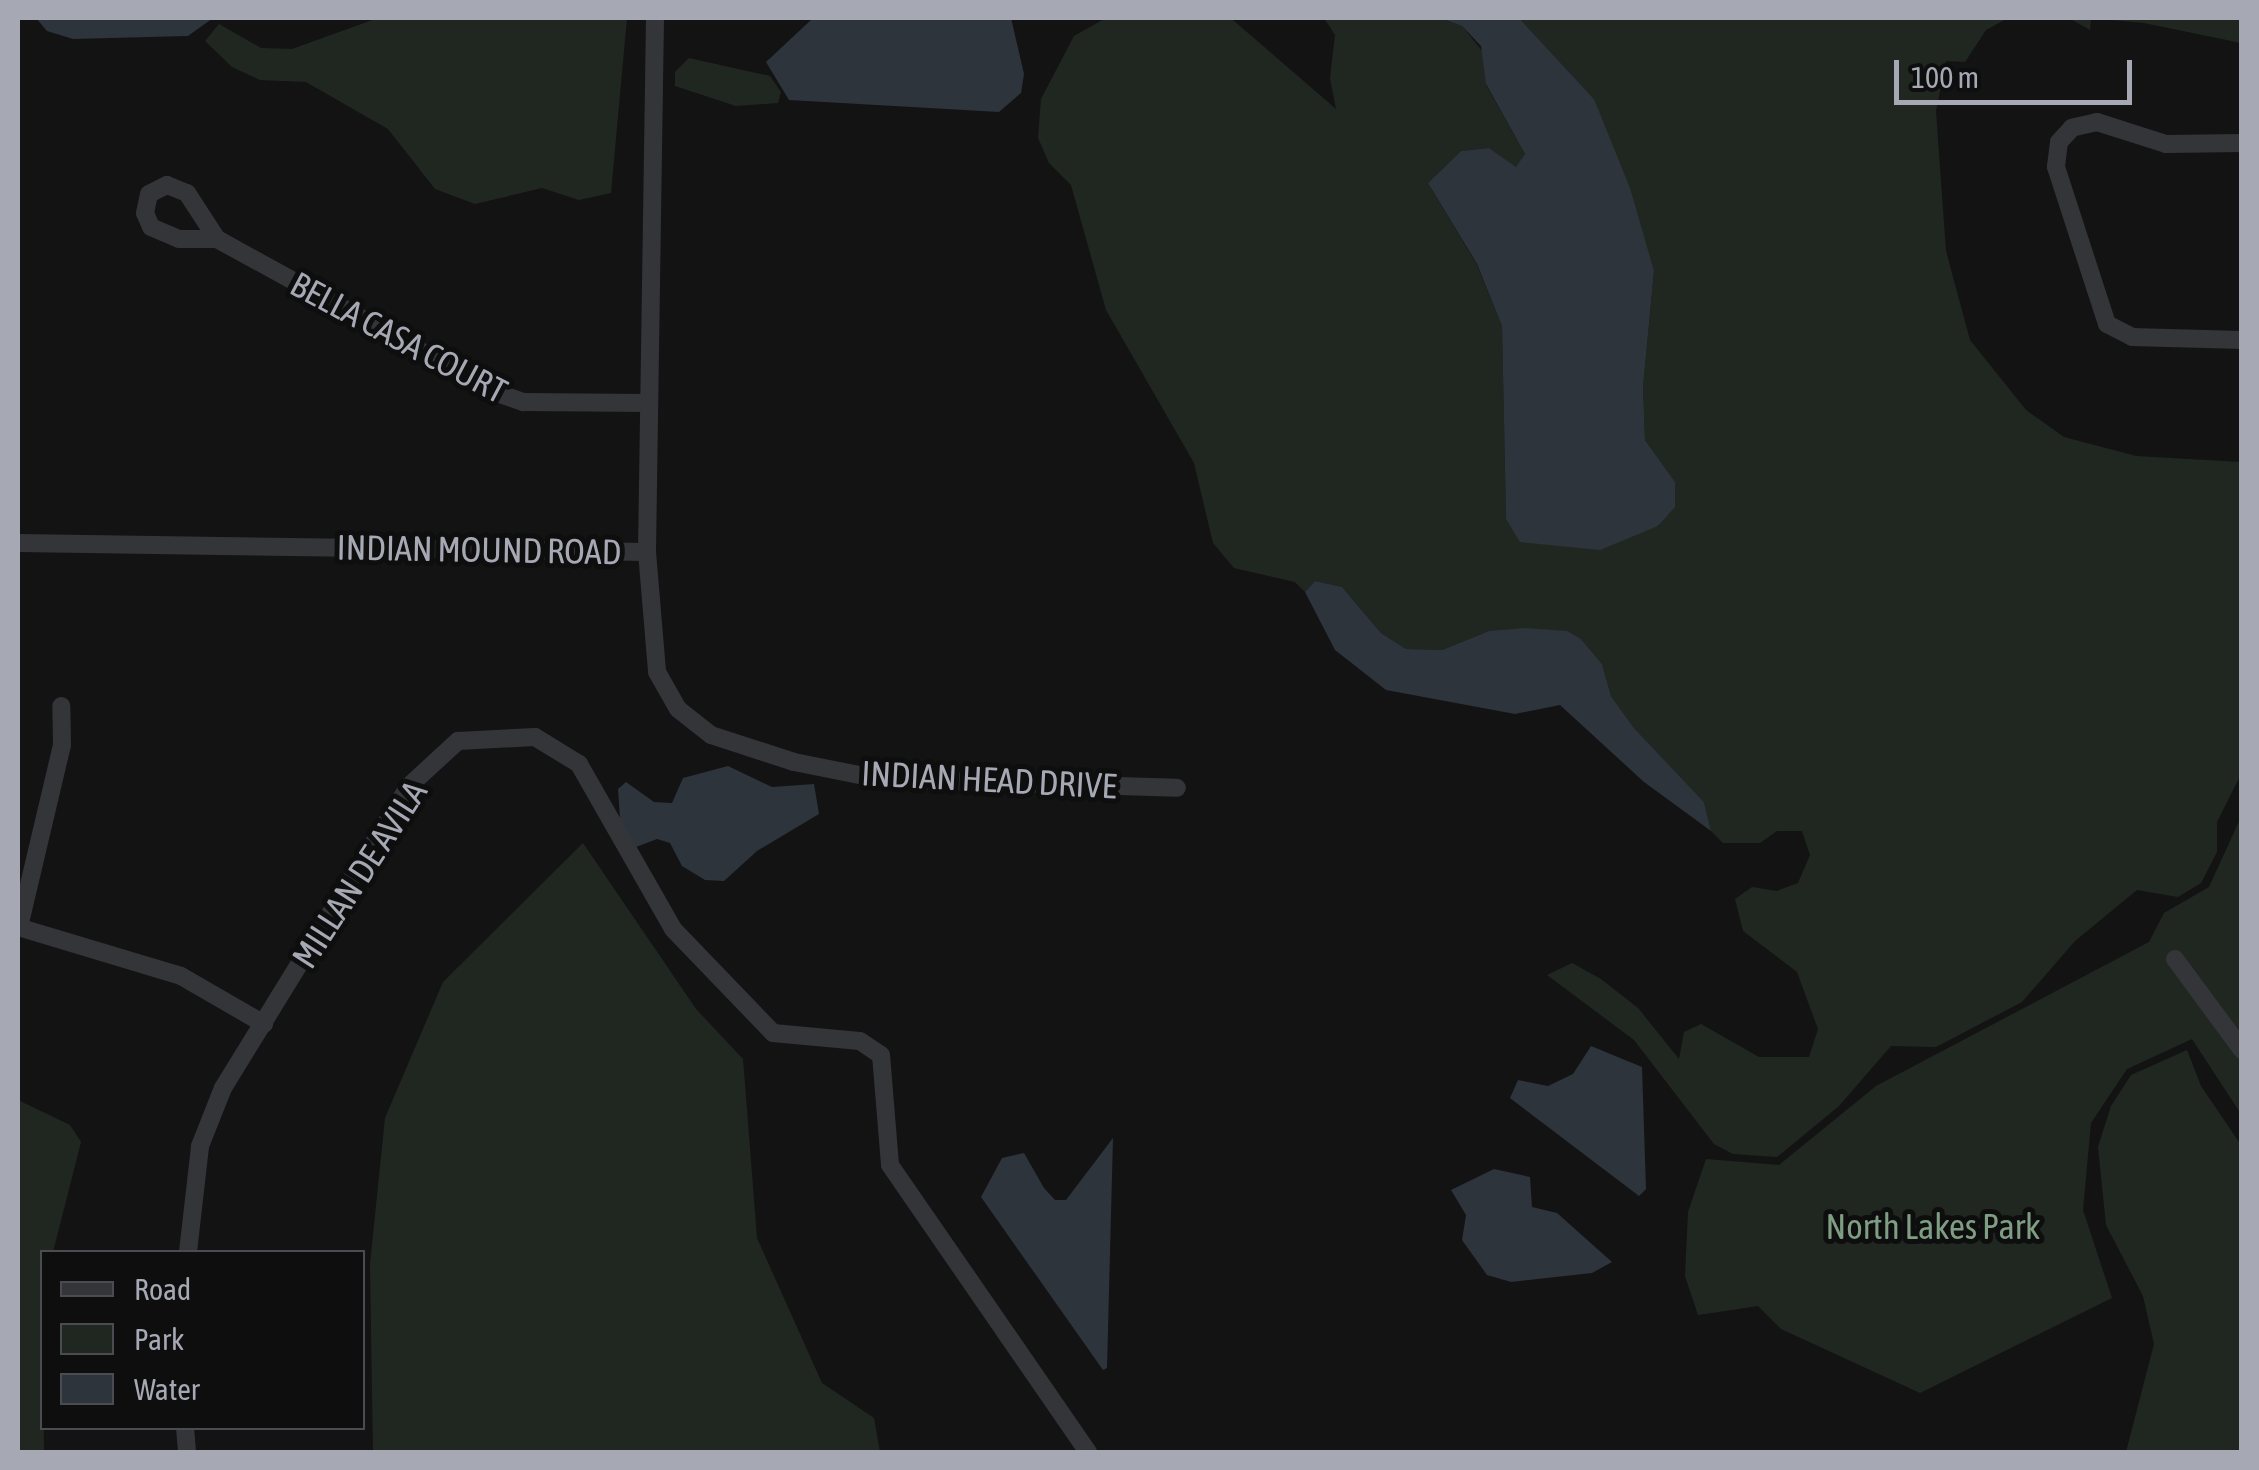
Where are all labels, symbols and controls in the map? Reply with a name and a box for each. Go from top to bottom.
scale bar [1899,40,2136,102]
text: 100 m [1911,60,1979,94]
street label: BELLA CASA COURT [284,262,514,412]
street label: INDIAN MOUND ROAD [336,526,622,572]
street label: INDIAN HEAD DRIVE [860,751,1118,807]
street label: MILLAN DE AVILA [283,773,435,975]
park label: North Lakes Park [1826,1205,2040,1247]
legend [40,1250,365,1430]
text: Road [134,1272,191,1306]
text: Park [134,1322,184,1356]
text: Water [134,1372,200,1406]

